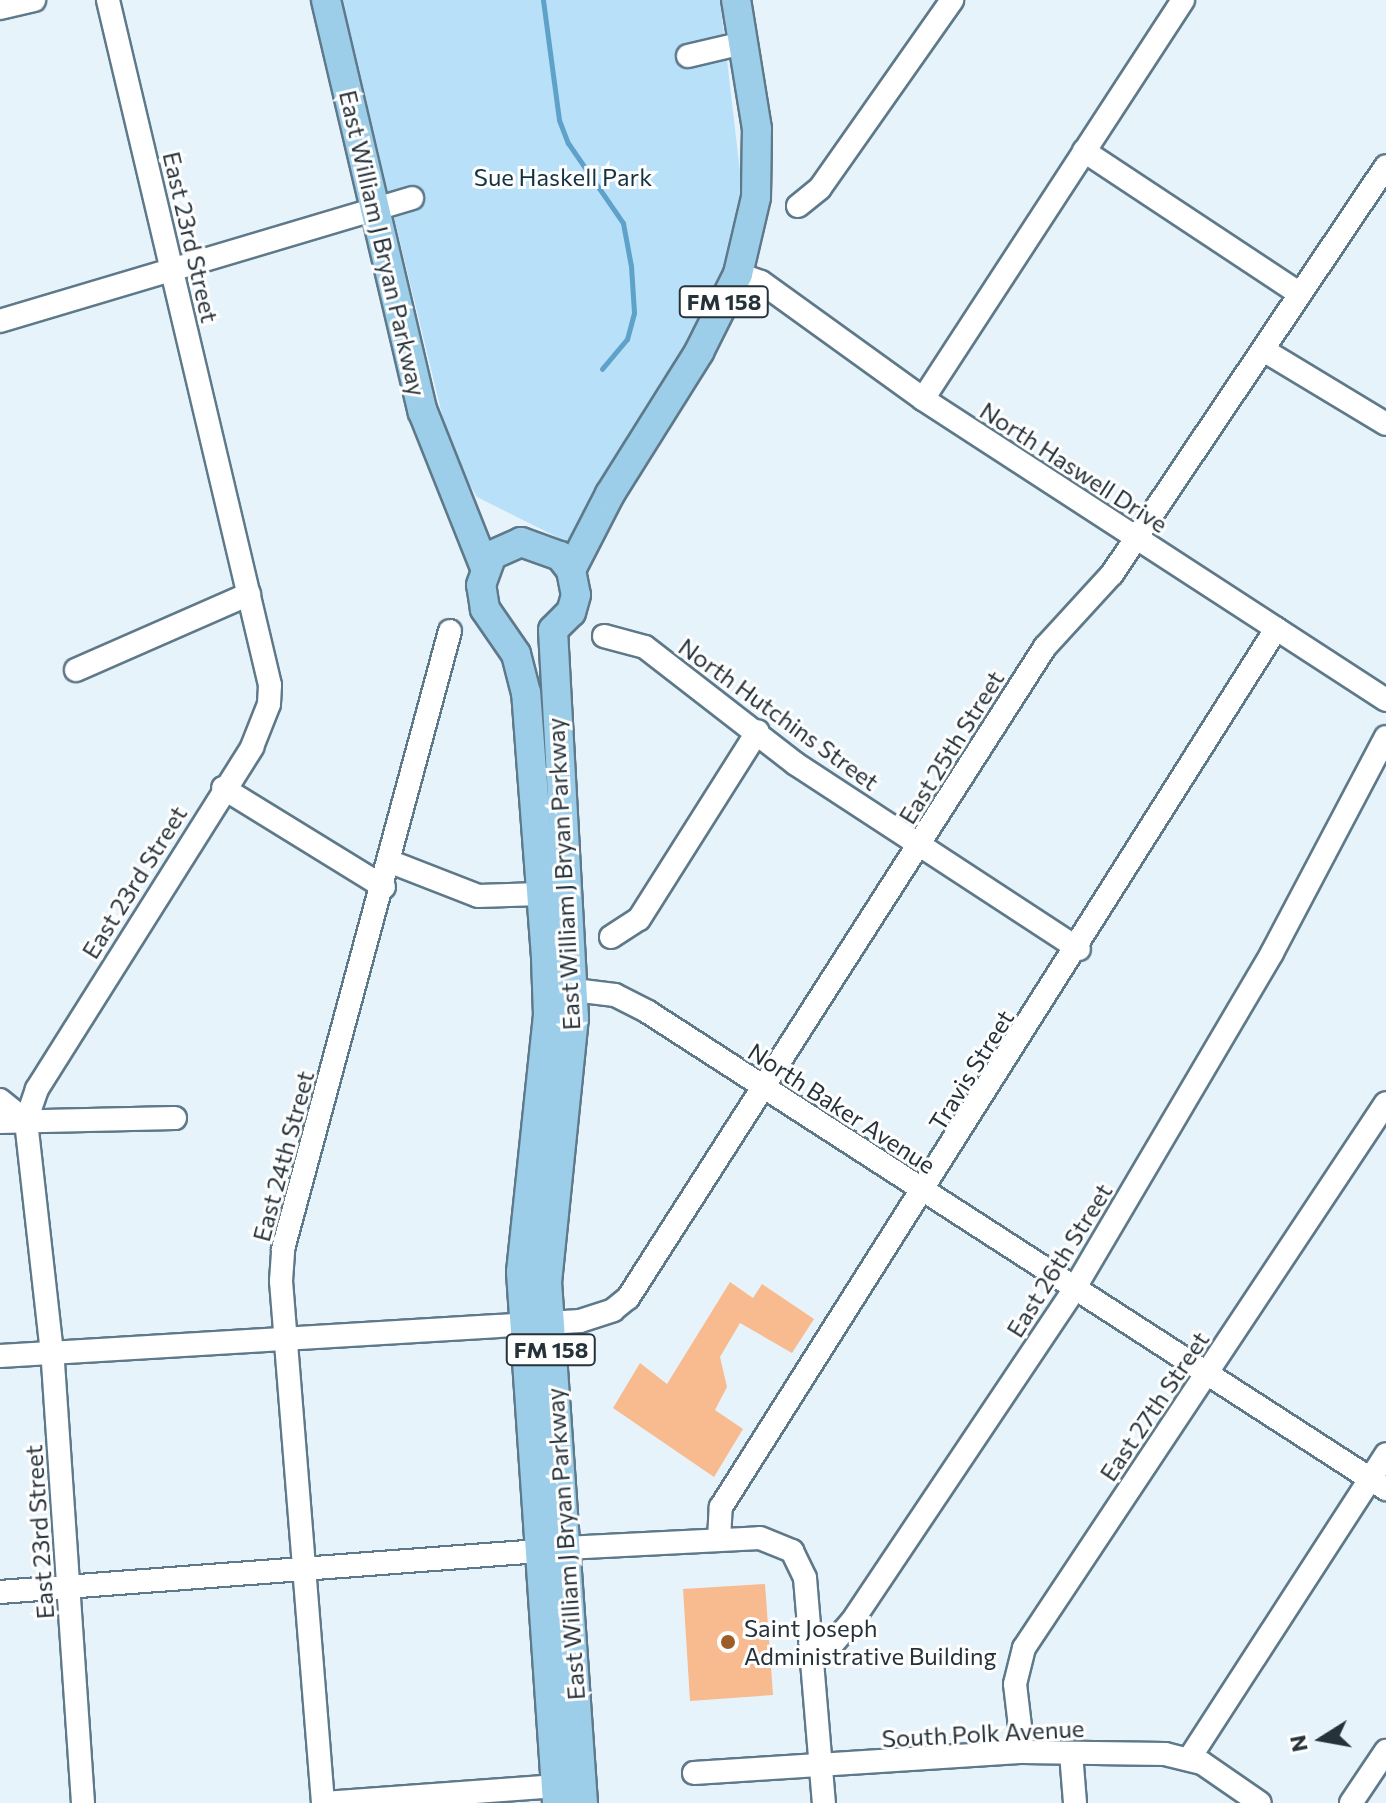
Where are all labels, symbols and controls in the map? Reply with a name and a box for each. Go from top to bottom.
street label: East William J Bryan Parkway [334,87,432,399]
street label: East 23rd Street [157,149,225,325]
park label: Sue Haskell Park [474,163,652,191]
road number: FM 158 [678,284,770,320]
street label: North Haswell Drive [975,396,1173,538]
street label: North Hutchins Street [673,632,885,796]
street label: East 25th Street [892,665,1010,829]
street label: East William J Bryan Parkway [540,717,586,1031]
street label: East 23rd Street [76,800,192,964]
street label: Travis Street [923,1004,1019,1136]
street label: North Baker Avenue [743,1037,941,1179]
street label: East 24th Street [246,1068,320,1244]
street label: East 26th Street [1000,1178,1118,1342]
street label: East 27th Street [1093,1326,1215,1486]
road number: FM 158 [505,1332,597,1368]
street label: East William J Bryan Parkway [540,1387,590,1701]
street label: East 23rd Street [19,1444,59,1620]
place label: Saint Joseph Administrative Building [744,1614,997,1670]
marker: Saint Joseph Administrative Building [719,1633,737,1651]
north arrow [1282,1699,1362,1779]
street label: South Polk Avenue [881,1713,1085,1753]
text: N [1283,1733,1313,1754]

